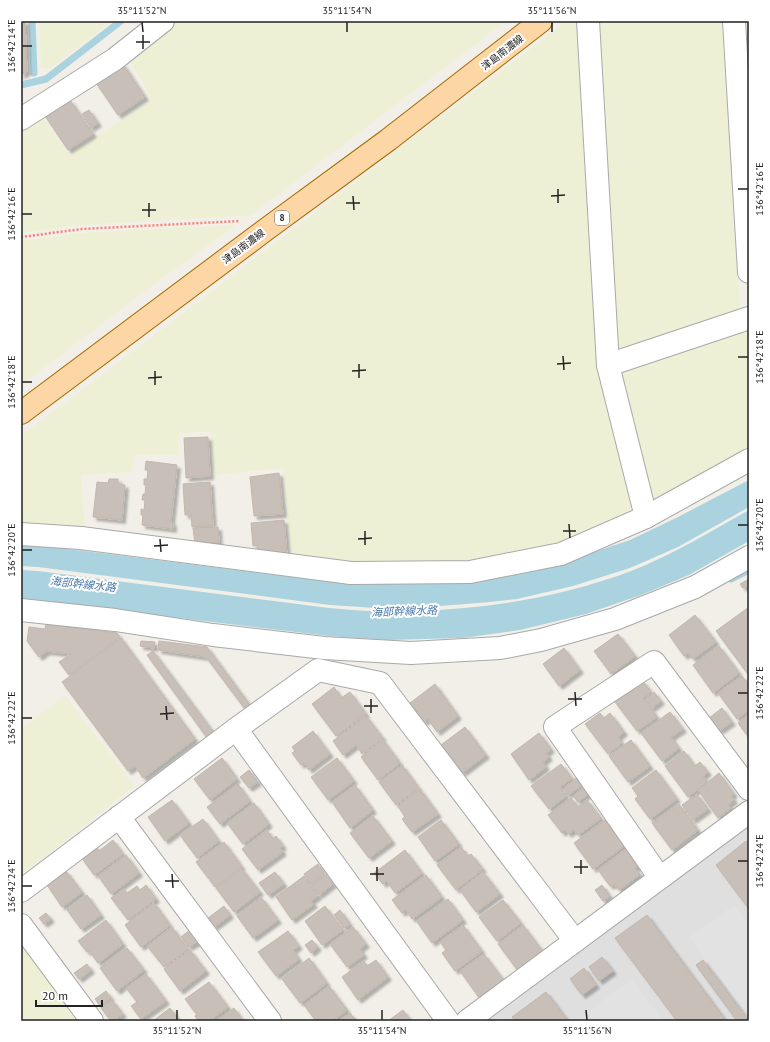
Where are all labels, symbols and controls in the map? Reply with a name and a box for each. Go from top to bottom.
text: 35°11'52"N [117,4,167,17]
text: 35°11'54"N [322,4,372,17]
text: 35°11'56"N [527,4,577,17]
text: 136°42'14"E [5,19,18,73]
street label: 津島南濃線 [479,32,526,73]
text: 136°42'16"E [753,162,766,216]
text: 136°42'16"E [5,187,18,241]
road number: 8 [275,211,289,225]
street label: 津島南濃線 [219,226,267,267]
text: 136°42'18"E [753,330,766,384]
text: 136°42'18"E [5,355,18,409]
text: 136°42'20"E [753,498,766,552]
text: 136°42'20"E [5,523,18,577]
water label: 海部幹線水路 [49,574,118,595]
water label: 海部幹線水路 [371,603,438,619]
text: 136°42'22"E [753,666,766,720]
text: 136°42'22"E [5,691,18,745]
text: 136°42'24"E [753,834,766,888]
text: 136°42'24"E [5,859,18,913]
scale bar [36,982,102,1008]
text: 20 m [42,988,68,1003]
text: 35°11'52"N [152,1024,202,1037]
text: 35°11'54"N [357,1024,407,1037]
text: 35°11'56"N [562,1024,612,1037]

